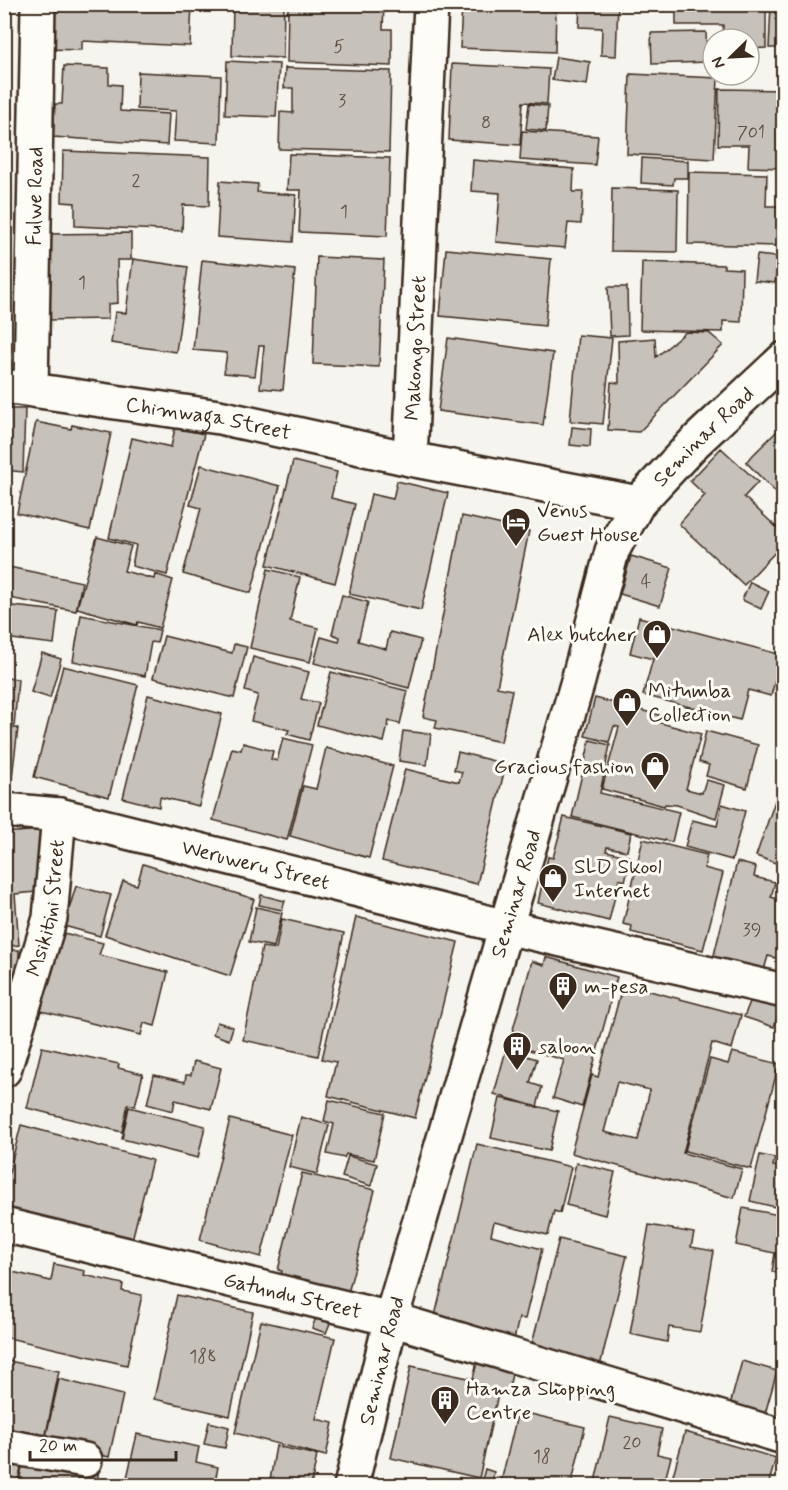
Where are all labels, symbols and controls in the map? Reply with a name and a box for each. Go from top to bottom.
north arrow [701,27,761,87]
house number: 5 [334,35,345,59]
text: N [707,53,730,72]
house number: 3 [338,89,346,113]
house number: 8 [481,111,491,135]
house number: 701 [737,121,765,145]
street label: Fulwe Road [21,146,50,246]
house number: 2 [132,169,141,193]
house number: 1 [340,200,348,224]
house number: 1 [78,271,86,295]
street label: Makongo Street [399,275,433,421]
street label: Seminar Road [647,381,761,493]
street label: Chimwaga Street [124,391,294,447]
place label: Venus Guest House [537,497,640,549]
hotel icon: Venus Guest House [500,506,532,548]
house number: 4 [641,570,651,594]
shop icon: Alex butcher [641,618,673,660]
place label: Alex butcher [527,621,636,649]
place label: Mitumba Collection [648,677,731,729]
shop icon: Mitumba Collection [611,686,643,728]
shop icon: Gracious fashion [639,750,671,792]
place label: Gracious fashion [494,753,634,781]
street label: Seminar Road [485,827,549,961]
street label: Weruweru Street [179,833,332,897]
street label: Msikitini Street [20,838,72,980]
place label: SLD Skool Internet [574,853,662,905]
shop icon: SLD Skool Internet [537,862,569,904]
house number: 39 [743,918,761,942]
building icon: m-pesa [547,970,579,1012]
place label: m-pesa [584,973,649,1001]
building icon: saloon [501,1030,533,1072]
place label: saloon [538,1033,596,1061]
street label: Gatundu Street [220,1266,364,1326]
street label: Seminar Road [353,1293,412,1428]
house number: 188 [189,1345,217,1369]
place label: Hamza Shopping Centre [466,1375,615,1427]
building icon: Hamza Shopping Centre [429,1384,461,1426]
scale bar [30,1424,176,1462]
house number: 20 [622,1431,642,1455]
text: 20 m [39,1434,77,1458]
house number: 18 [533,1445,551,1469]

